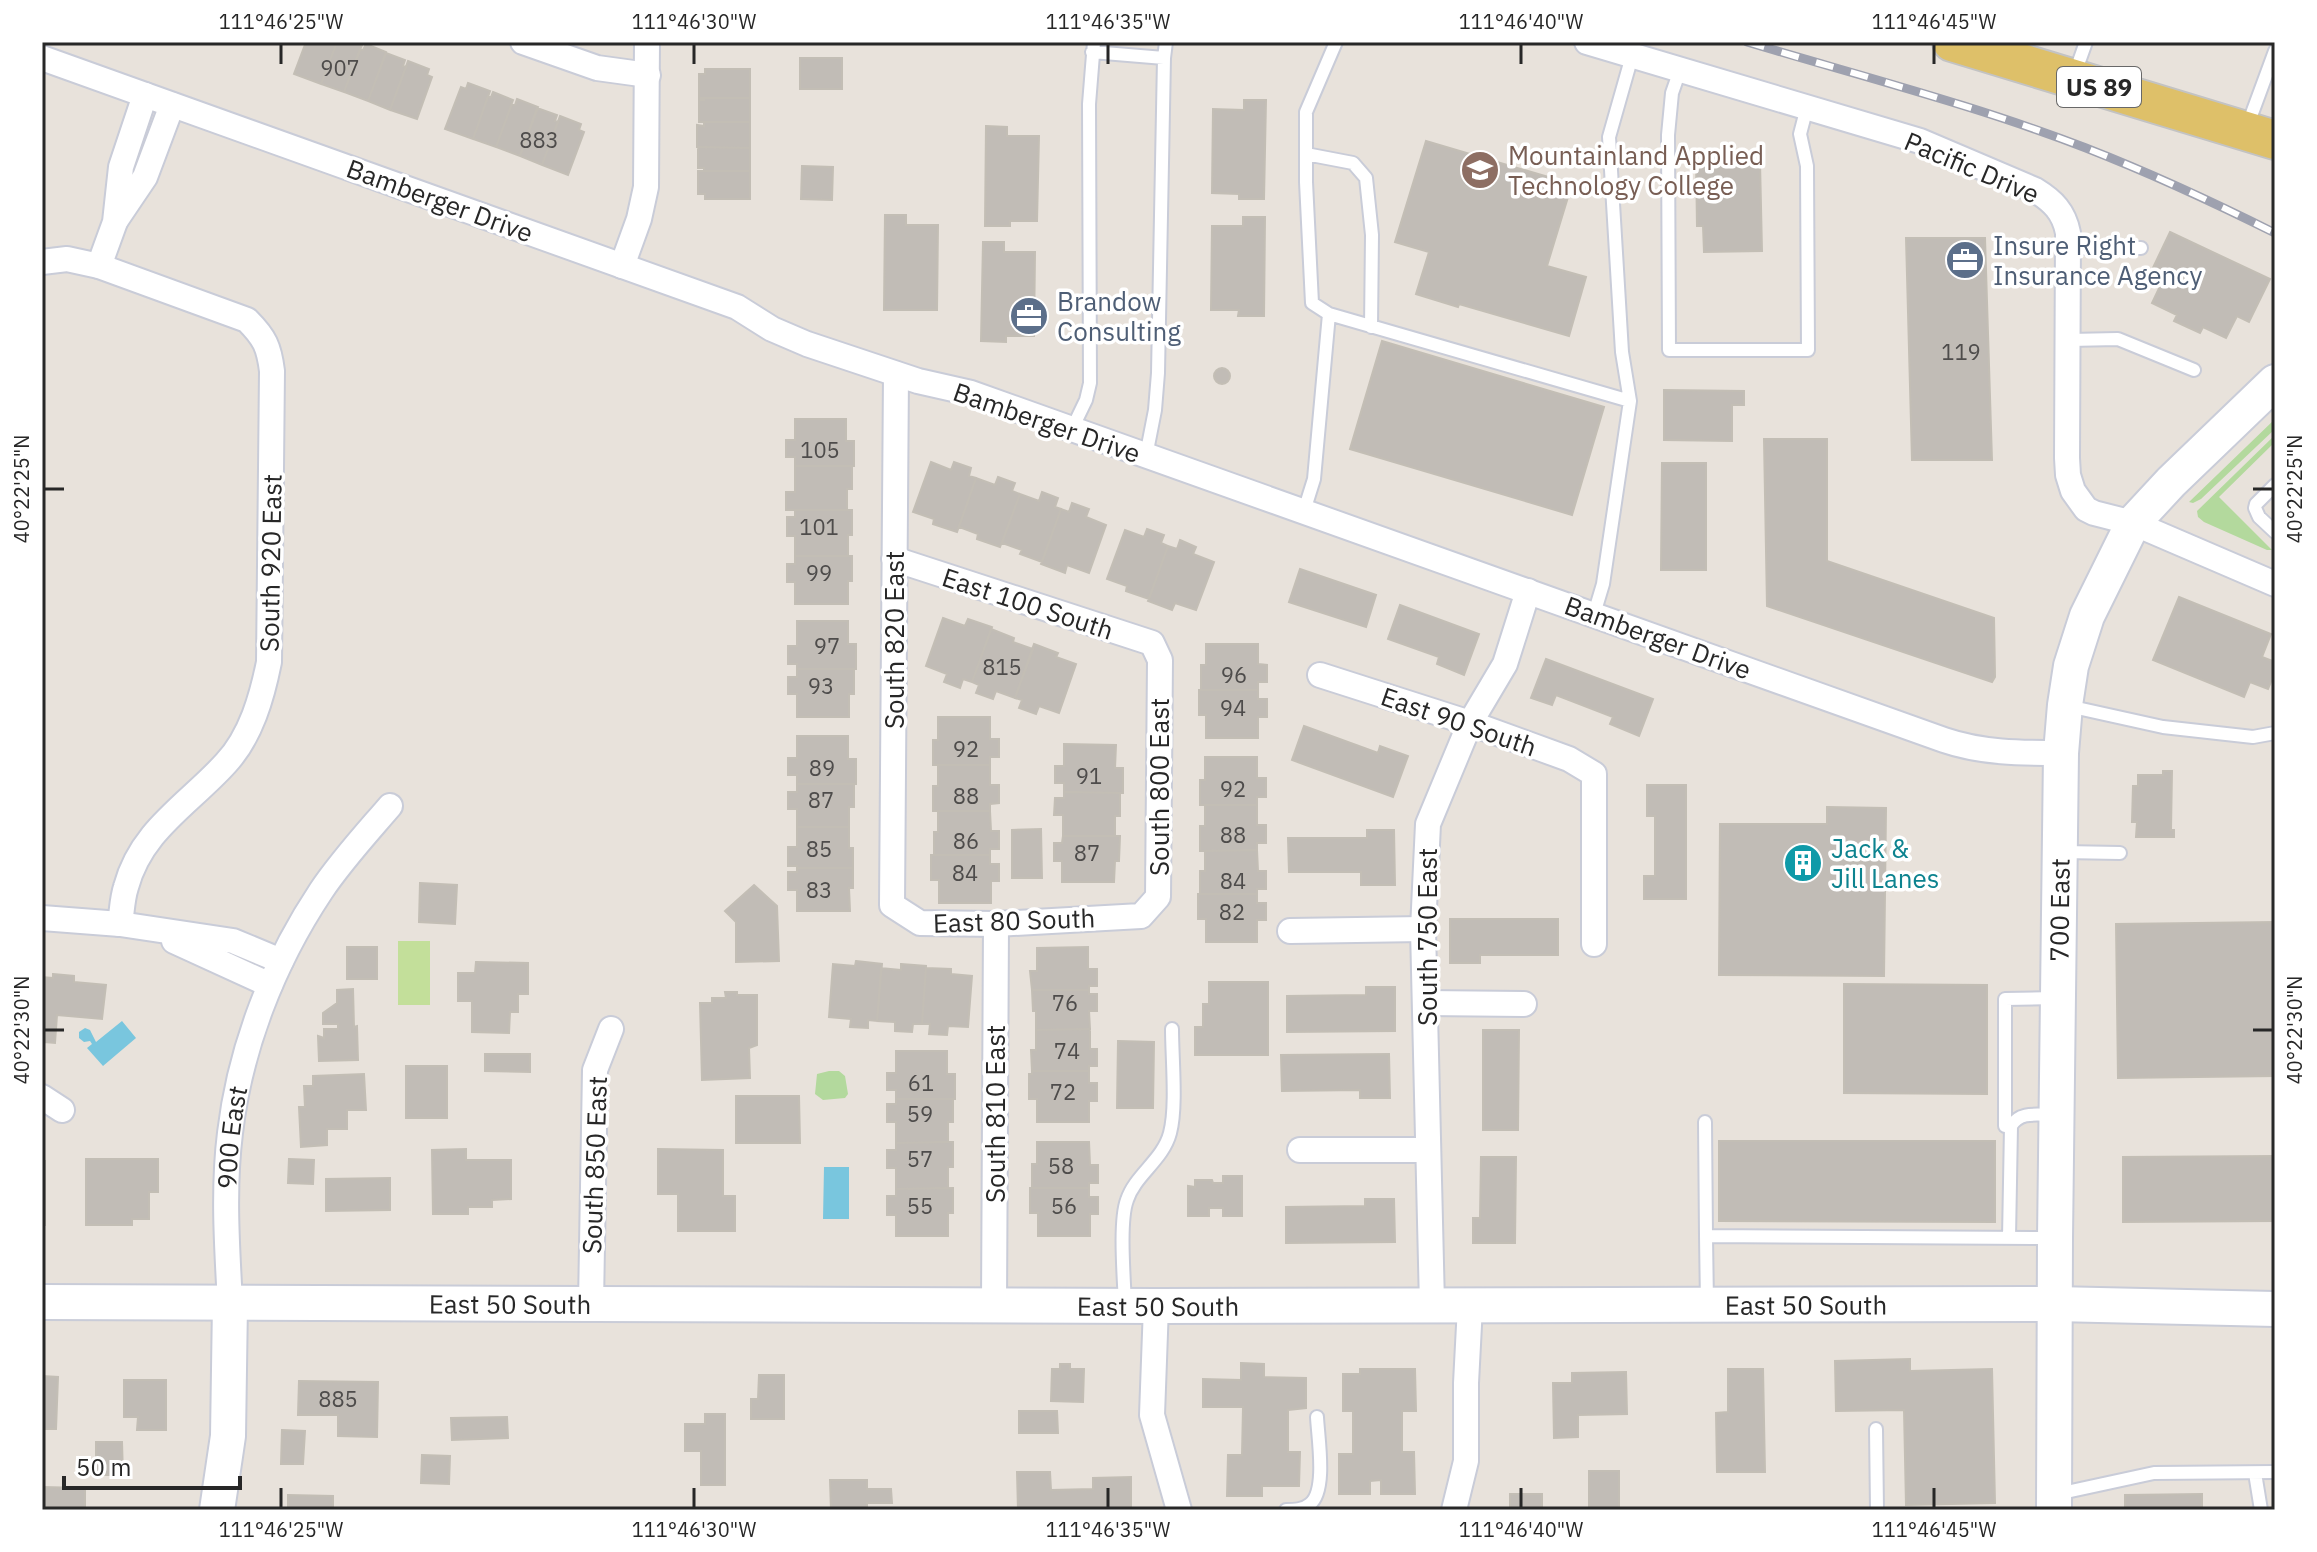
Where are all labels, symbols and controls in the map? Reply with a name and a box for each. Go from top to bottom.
text: 111°46'25"W [219,8,344,35]
text: 111°46'30"W [632,8,757,35]
text: 111°46'35"W [1046,8,1171,35]
text: 111°46'40"W [1459,8,1584,35]
text: 111°46'45"W [1872,8,1997,35]
house number: 907 [320,53,360,82]
road number: US 89 [2057,67,2141,107]
street label: Pacific Drive [1899,123,2045,211]
house number: 883 [519,125,559,154]
place label: Mountainland Applied Technology College [1508,138,1764,202]
school or university icon: Mountainland Applied Technology College [1459,149,1501,191]
street label: Bamberger Drive [342,151,538,249]
place label: Insure Right Insurance Agency [1993,228,2202,292]
office icon: Insure Right Insurance Agency [1944,239,1986,281]
place label: Brandow Consulting [1057,284,1181,348]
office icon: Brandow Consulting [1008,295,1050,337]
house number: 119 [1941,337,1981,366]
street label: Bamberger Drive [949,374,1145,470]
text: 40°22'25"N [8,435,35,543]
house number: 105 [800,435,840,464]
text: 40°22'25"N [2281,435,2308,543]
street label: South 920 East [251,474,289,652]
house number: 101 [799,512,839,541]
street label: South 820 East [877,551,911,729]
house number: 99 [806,558,832,587]
street label: East 100 South [938,559,1118,647]
street label: Bamberger Drive [1560,588,1756,686]
house number: 97 [814,631,840,660]
house number: 815 [982,652,1022,681]
house number: 96 [1221,660,1247,689]
house number: 93 [808,671,834,700]
street label: East 90 South [1377,678,1541,764]
house number: 94 [1220,693,1246,722]
street label: South 800 East [1142,698,1176,876]
house number: 92 [953,734,979,763]
house number: 89 [809,753,835,782]
house number: 91 [1076,761,1102,790]
house number: 92 [1220,774,1246,803]
house number: 88 [953,781,979,810]
house number: 87 [808,785,834,814]
house number: 88 [1220,820,1246,849]
house number: 86 [953,826,979,855]
place label: Jack & Jill Lanes [1831,831,1940,895]
house number: 85 [806,834,832,863]
house number: 87 [1074,838,1100,867]
building icon: Jack & Jill Lanes [1782,842,1824,884]
street label: South 750 East [1410,848,1444,1026]
house number: 84 [952,858,978,887]
street label: 700 East [2041,858,2077,962]
house number: 84 [1220,866,1246,895]
house number: 83 [806,875,832,904]
house number: 82 [1219,897,1245,926]
street label: East 80 South [932,900,1096,940]
text: 40°22'30"N [8,976,35,1084]
text: 40°22'30"N [2281,976,2308,1084]
house number: 76 [1052,988,1078,1017]
street label: South 810 East [978,1025,1012,1203]
house number: 74 [1054,1036,1080,1065]
house number: 61 [908,1068,934,1097]
street label: South 850 East [574,1075,614,1255]
house number: 72 [1050,1077,1076,1106]
street label: 900 East [209,1083,254,1189]
house number: 59 [907,1099,933,1128]
house number: 57 [907,1144,933,1173]
house number: 58 [1048,1151,1074,1180]
house number: 55 [907,1191,933,1220]
house number: 56 [1051,1191,1077,1220]
street label: East 50 South [429,1286,591,1321]
street label: East 50 South [1725,1287,1887,1322]
street label: East 50 South [1077,1289,1239,1323]
house number: 885 [318,1384,358,1413]
scale bar [64,1440,240,1490]
text: 50 m [76,1451,131,1483]
text: 111°46'25"W [219,1516,344,1543]
text: 111°46'30"W [632,1516,757,1543]
text: 111°46'35"W [1046,1516,1171,1543]
text: 111°46'40"W [1459,1516,1584,1543]
text: 111°46'45"W [1872,1516,1997,1543]

